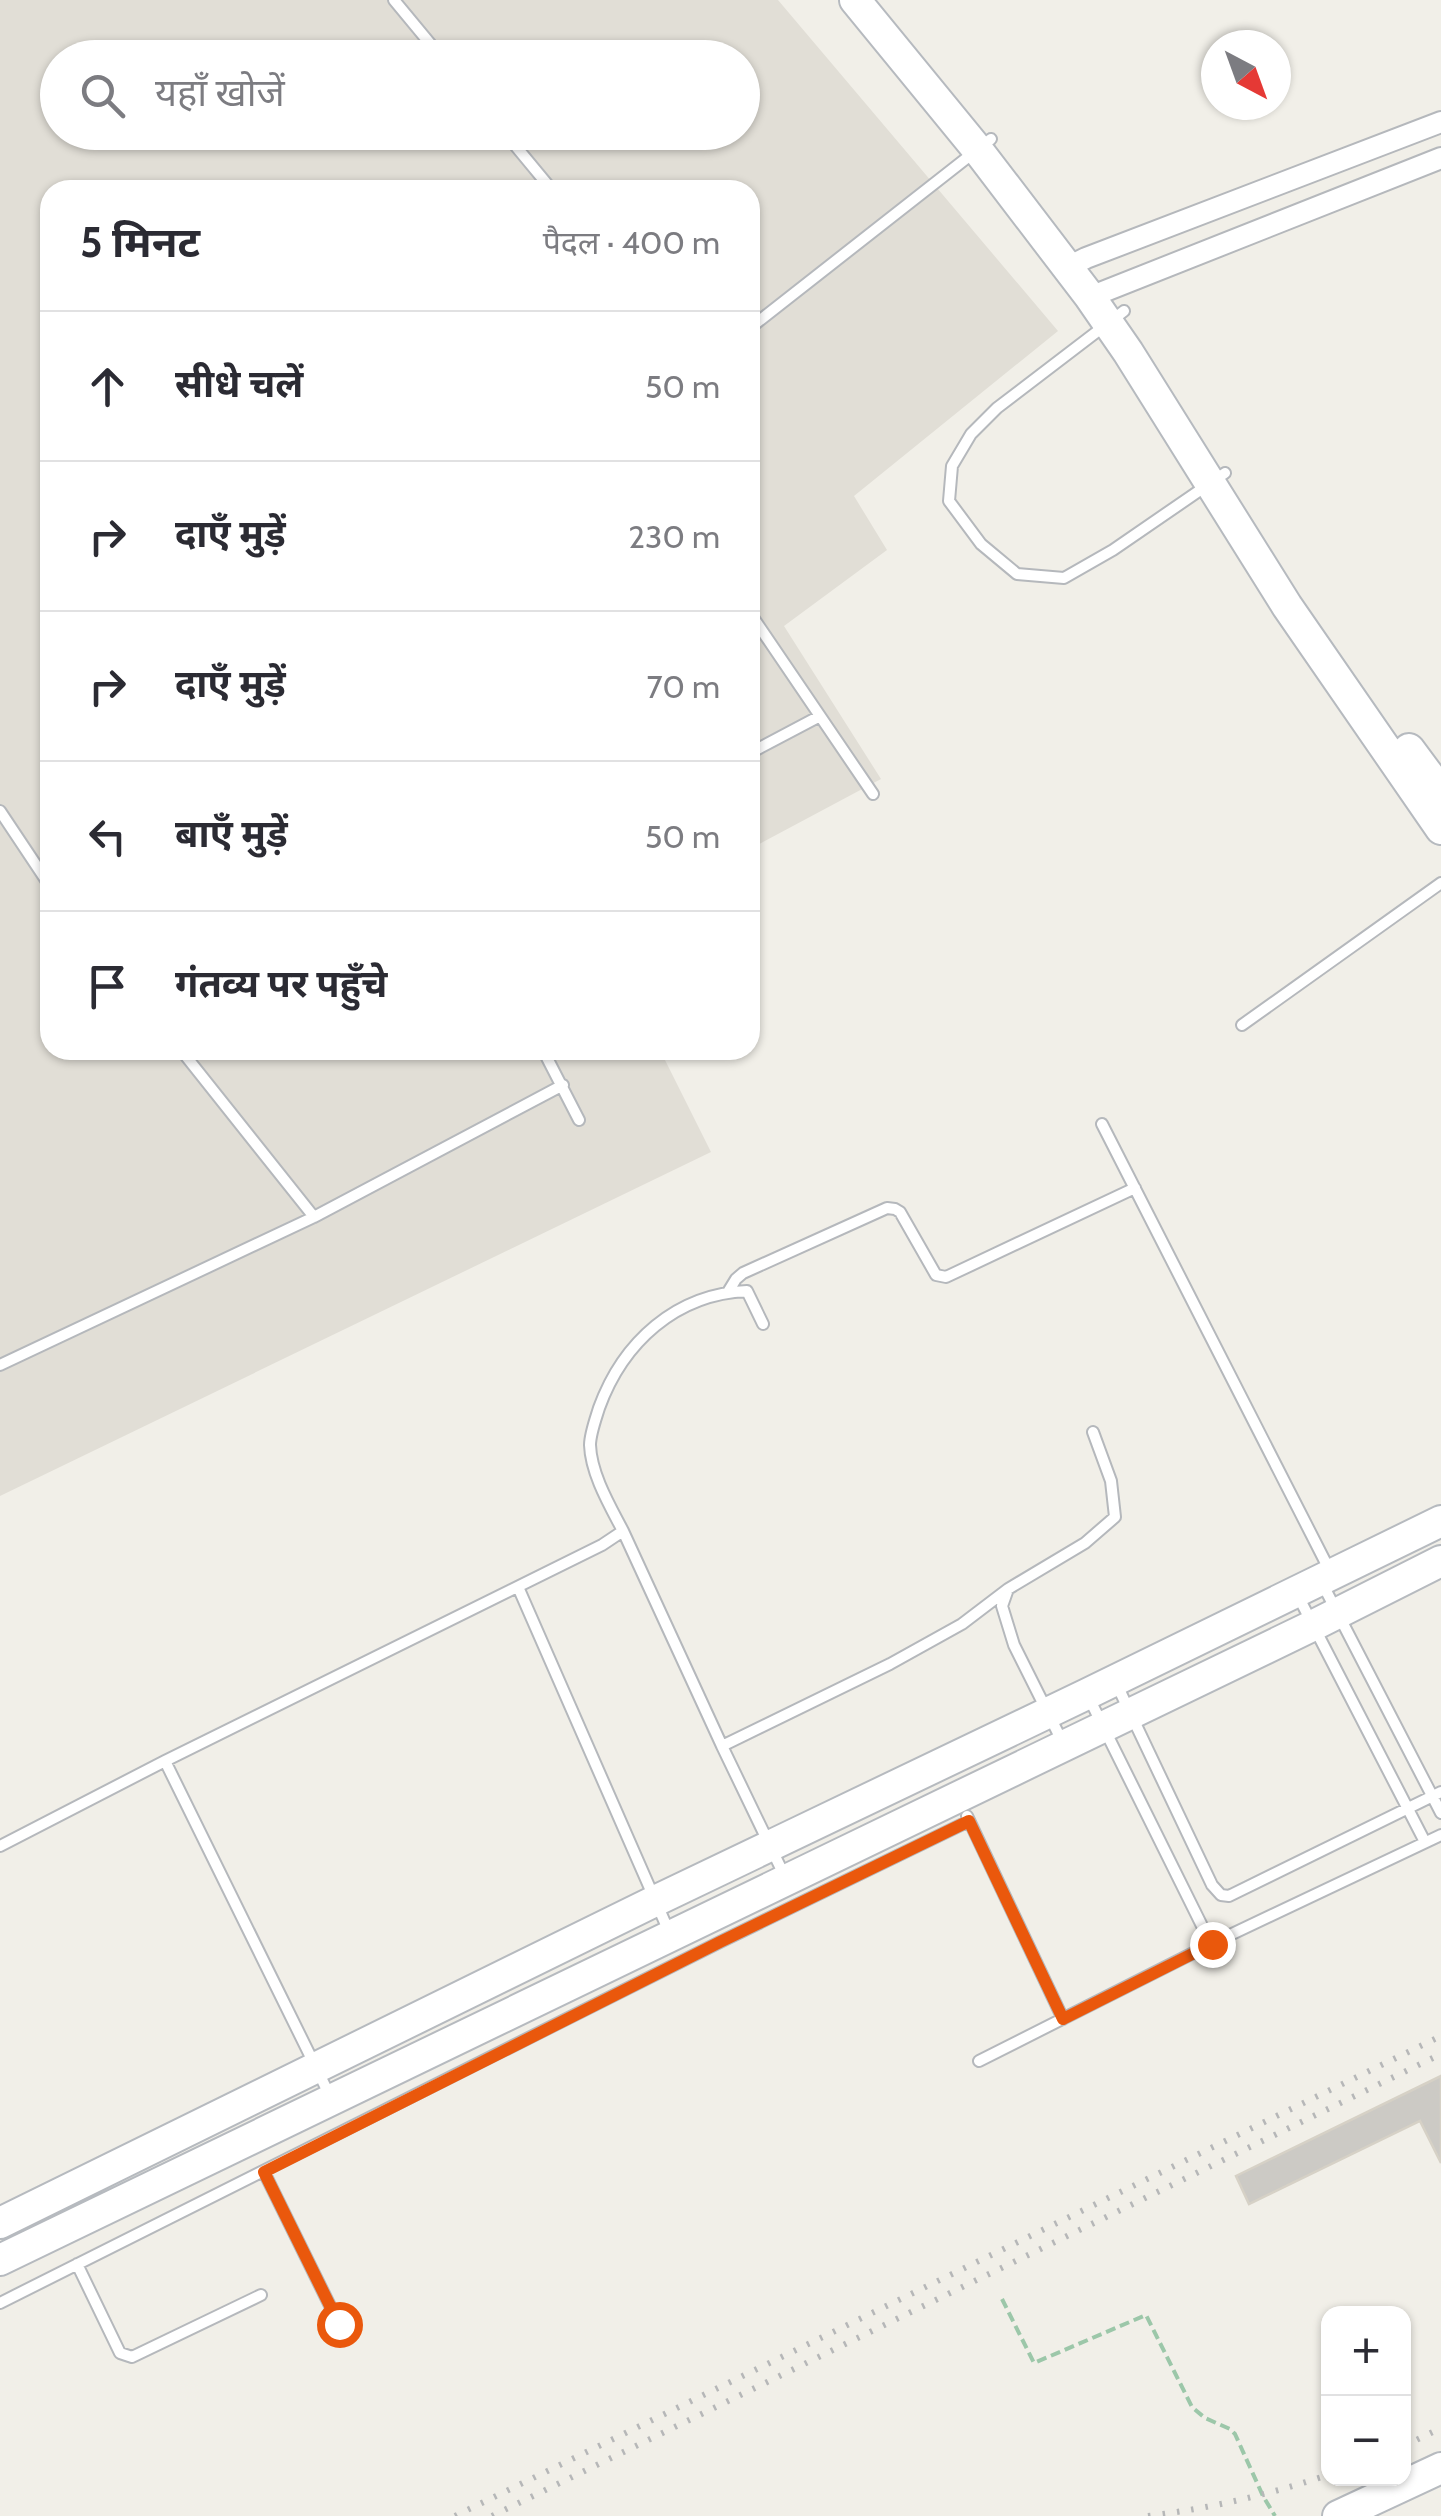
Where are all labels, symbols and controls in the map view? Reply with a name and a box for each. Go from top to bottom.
north arrow [1201,30,1291,120]
search box [40,40,760,150]
icon: search [75,68,130,123]
text: यहाँ खोजें [155,69,285,116]
text: 5 मिनट [80,216,200,268]
text: पैदल · 400 m [543,223,720,262]
icon: ahead [80,359,135,414]
text: सीधे चलें [175,360,303,407]
text: 50 m [645,367,720,406]
icon: right [80,509,135,564]
text: दाएँ मुड़ें [175,510,286,557]
text: 230 m [628,517,720,556]
icon: right [80,659,135,714]
text: दाएँ मुड़ें [175,660,286,707]
text: 70 m [647,667,720,706]
icon: left [80,809,135,864]
text: बाएँ मुड़ें [175,810,288,857]
text: 50 m [645,817,720,856]
icon: arrive [80,959,135,1014]
text: गंतव्य पर पहुँचे [175,960,387,1007]
route end [1190,1922,1236,1968]
route start [317,2302,363,2348]
map controls [1321,2306,1411,2486]
button: + [1321,2306,1411,2396]
button: − [1321,2396,1411,2486]

